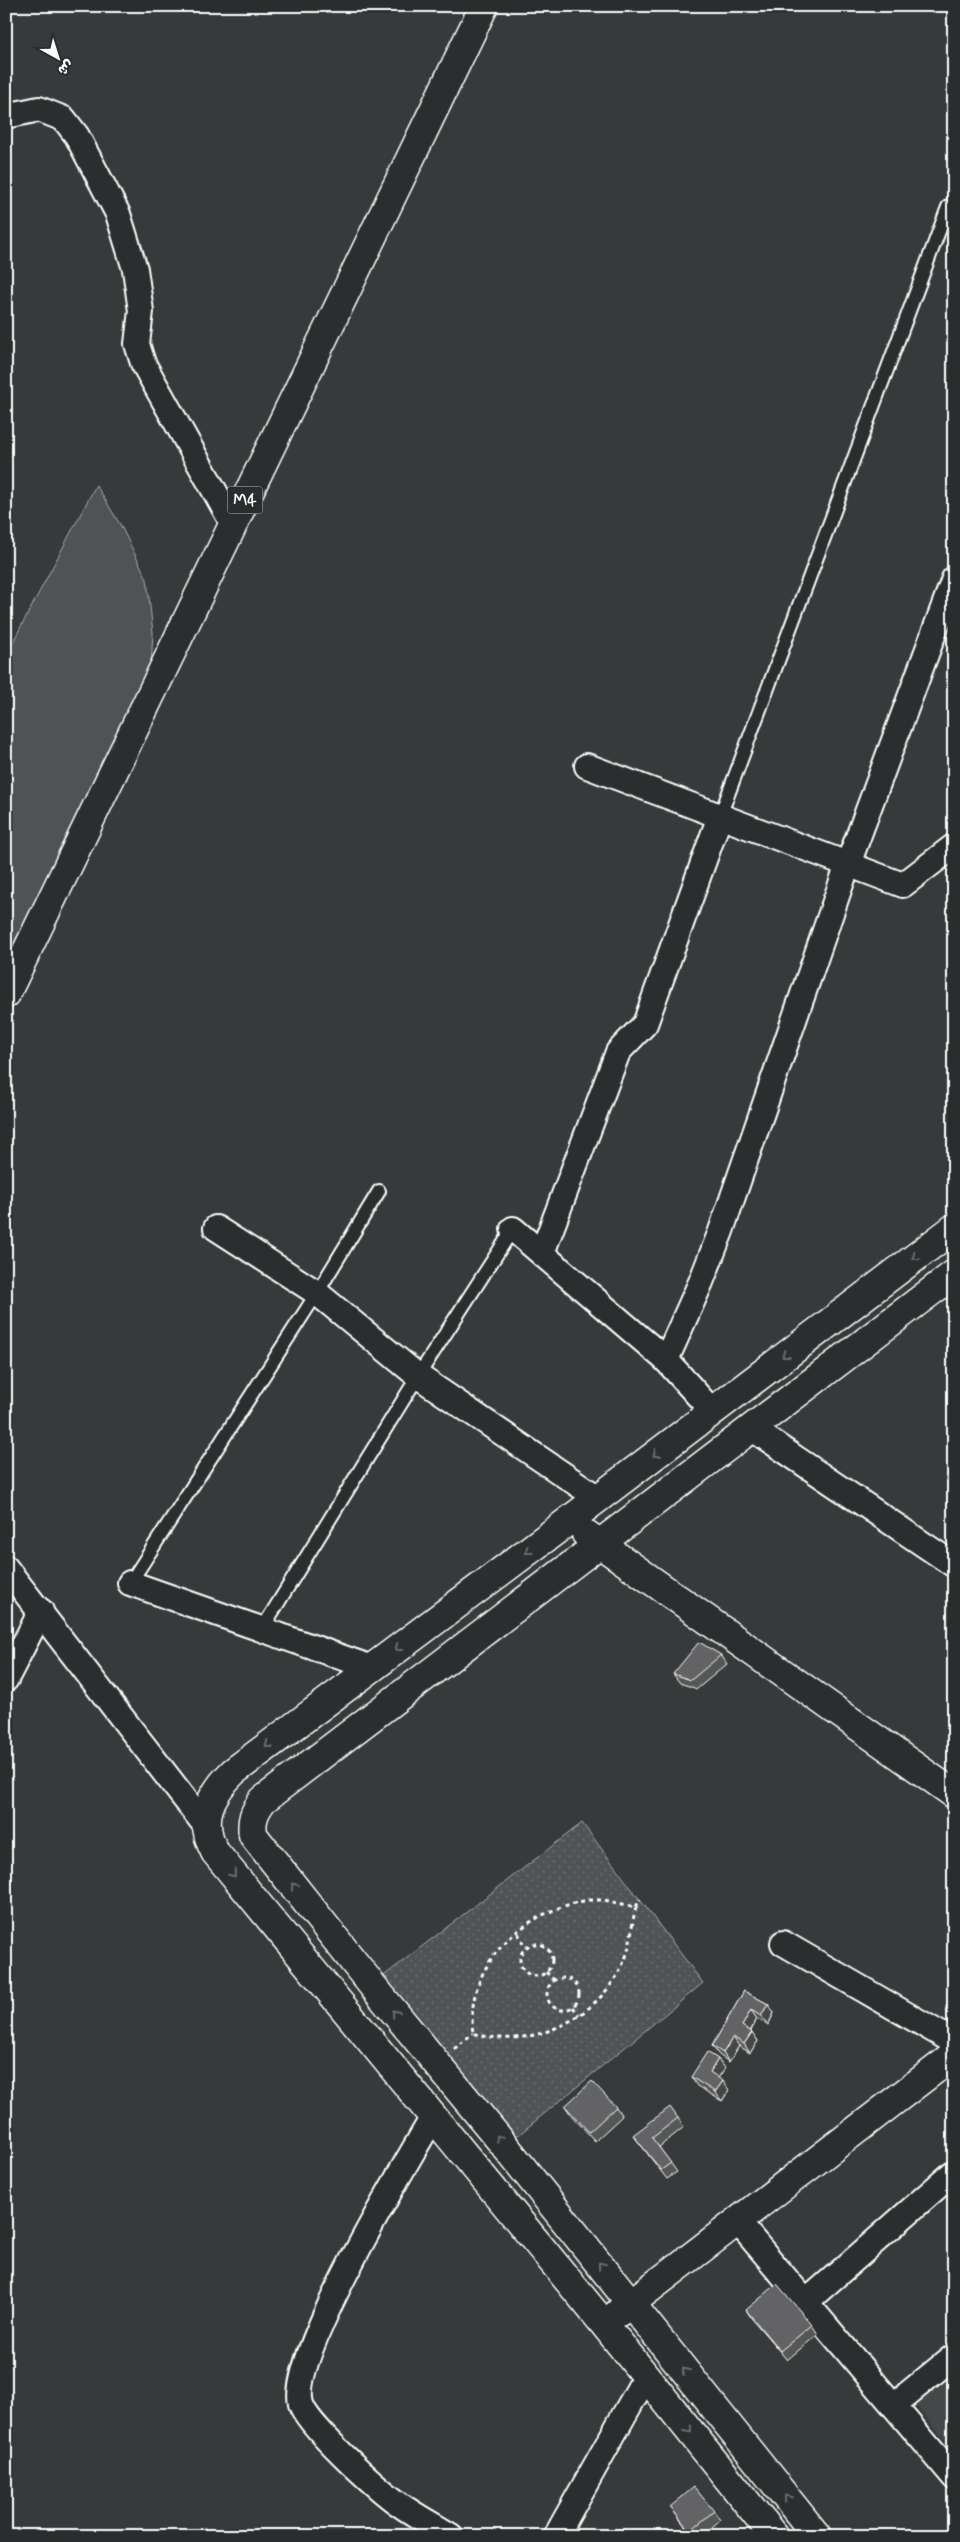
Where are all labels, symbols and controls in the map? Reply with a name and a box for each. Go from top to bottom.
north arrow [32,32,82,82]
text: ش [54,55,77,79]
road number: M4 [228,486,262,514]
one-way arrow [911,1251,921,1260]
one-way arrow [781,1349,791,1358]
one-way arrow [653,1448,662,1456]
one-way arrow [525,1545,534,1553]
one-way arrow [394,1642,404,1651]
one-way arrow [264,1739,274,1748]
one-way arrow [227,1868,236,1877]
one-way arrow [291,1883,299,1892]
one-way arrow [392,2010,400,2019]
one-way arrow [496,2135,504,2144]
one-way arrow [598,2262,606,2271]
one-way arrow [682,2367,691,2376]
one-way arrow [684,2424,692,2433]
one-way arrow [783,2494,792,2503]

